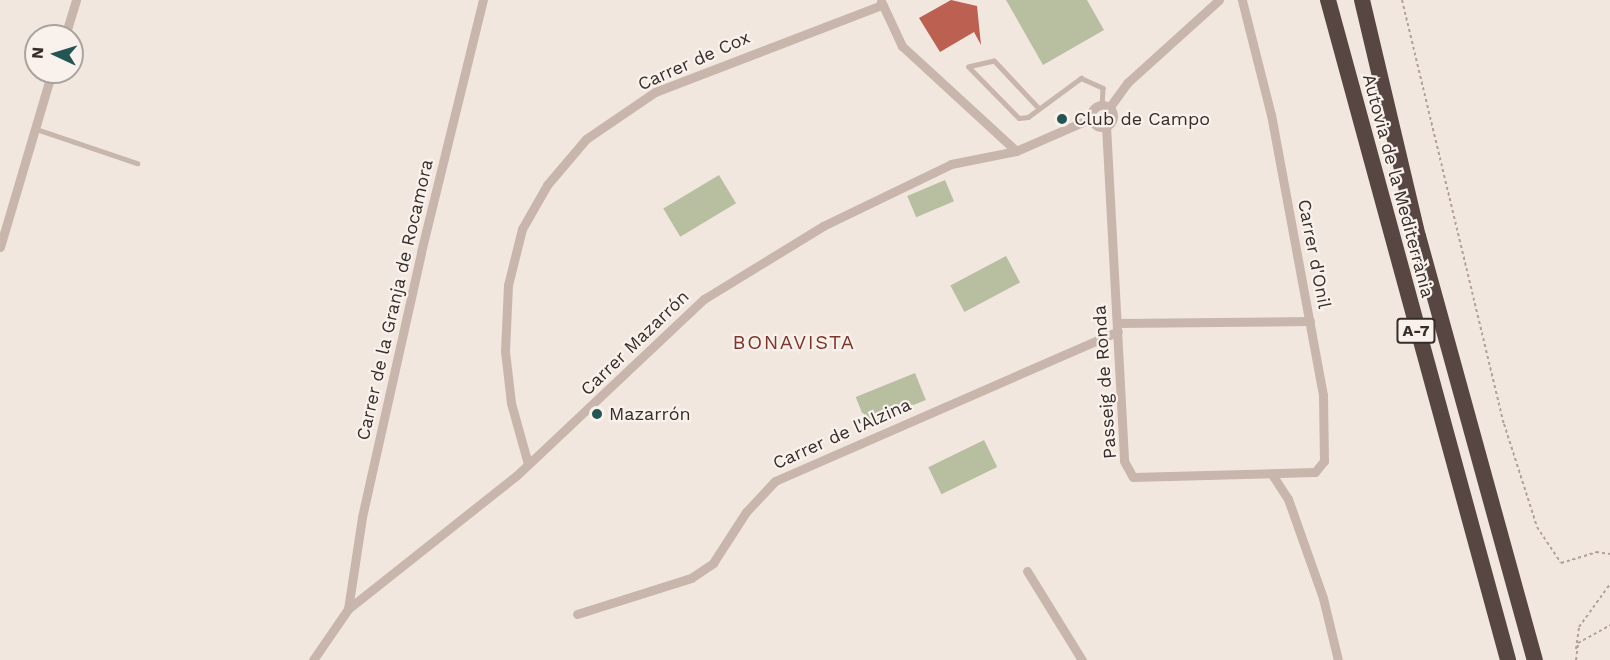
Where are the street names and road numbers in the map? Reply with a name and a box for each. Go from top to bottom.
street label: Carrer de Cox [634,27,754,95]
street label: Autovia de la Mediterrània [1358,71,1438,301]
street label: Carrer de la Granja de Rocamora [352,157,438,443]
street label: Carrer d'Onil [1293,197,1335,311]
street label: Carrer Mazarrón [576,286,694,400]
street label: Passeig de Ronda [1089,304,1121,460]
road number: A-7 [1395,318,1437,344]
street label: Carrer de l'Alzina [769,394,915,474]

